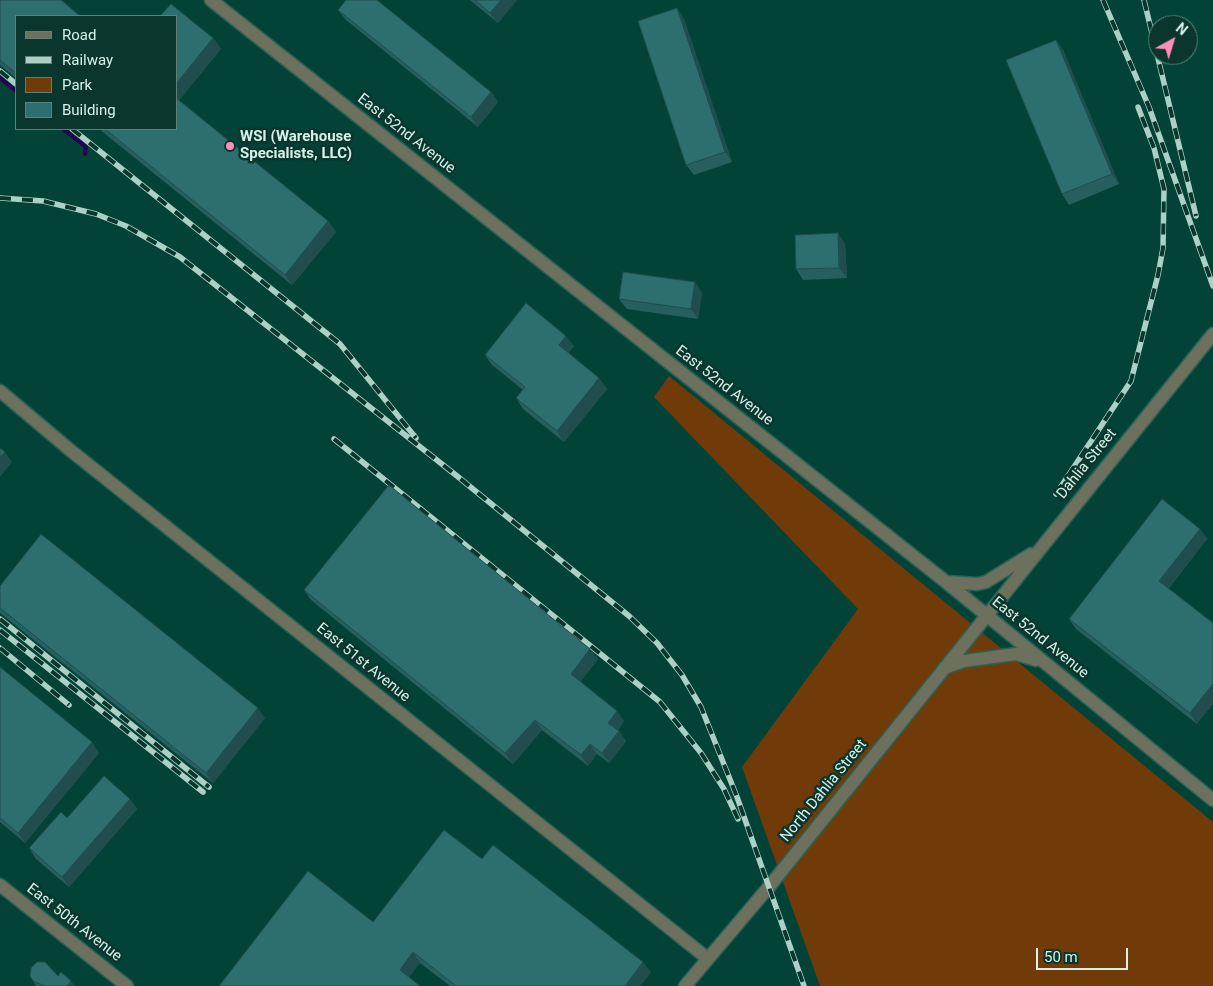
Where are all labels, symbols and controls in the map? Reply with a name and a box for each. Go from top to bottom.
legend [15,15,178,130]
north arrow [1148,15,1198,65]
text: N [1173,20,1191,38]
text: Road [62,26,96,44]
text: Railway [62,51,113,69]
text: Park [62,76,92,94]
street label: East 52nd Avenue [353,90,459,178]
text: Building [62,101,116,119]
place label: WSI (Warehouse Specialists, LLC) [240,128,352,163]
marker: WSI (Warehouse Specialists, LLC) [224,140,236,152]
street label: East 52nd Avenue [671,342,777,430]
street label: Dahlia Street [1053,425,1121,503]
street label: East 52nd Avenue [988,593,1092,683]
street label: East 51st Avenue [313,620,413,706]
street label: North Dahlia Street [777,736,871,846]
street label: East 50th Avenue [23,880,125,966]
scale bar [1038,938,1130,970]
text: 50 m [1044,948,1078,966]

